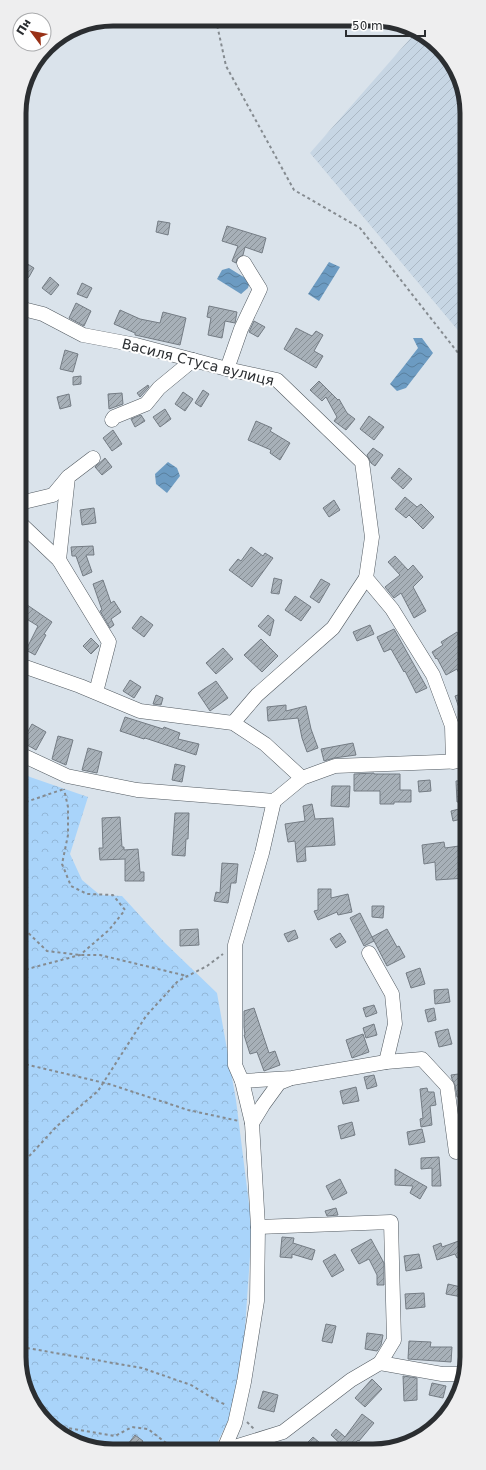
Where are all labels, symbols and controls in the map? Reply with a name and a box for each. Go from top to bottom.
north arrow [12,12,52,52]
scale bar [346,12,425,38]
text: Пн [14,16,34,38]
text: 50 m [352,19,383,33]
street label: Василя Стуса вулиця [120,335,276,389]

